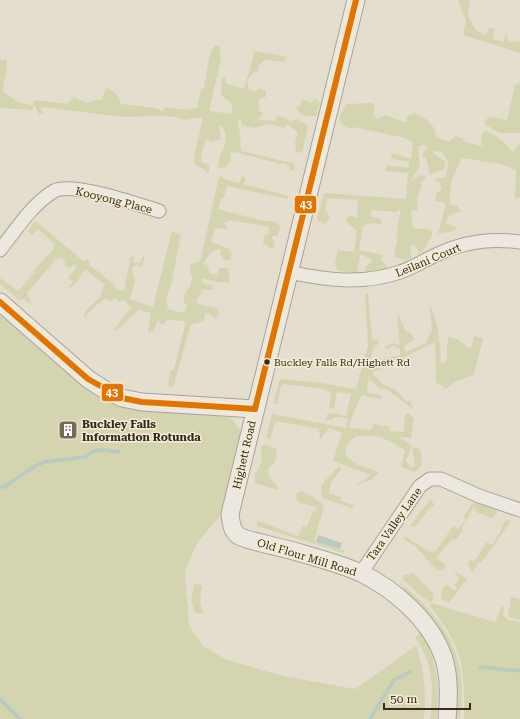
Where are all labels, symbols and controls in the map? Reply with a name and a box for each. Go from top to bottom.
street label: Kooyong Place [74,185,154,216]
line badge: 43 [294,195,317,214]
text: 43 [300,198,312,211]
street label: Leilani Court [394,241,463,280]
marker: Buckley Falls Rd/Highett Rd [262,357,272,367]
place label: Buckley Falls Rd/Highett Rd [274,357,410,368]
line badge: 43 [101,383,124,402]
text: 43 [106,386,118,399]
place label: Buckley Falls Information Rotunda [82,418,201,444]
building icon: Buckley Falls Information Rotunda [57,419,79,441]
street label: Highett Road [230,419,259,491]
street label: Tara Valley Lane [364,485,425,564]
street label: Old Flour Mill Road [255,536,358,579]
scale bar [384,685,470,711]
text: 50 m [390,692,417,706]

